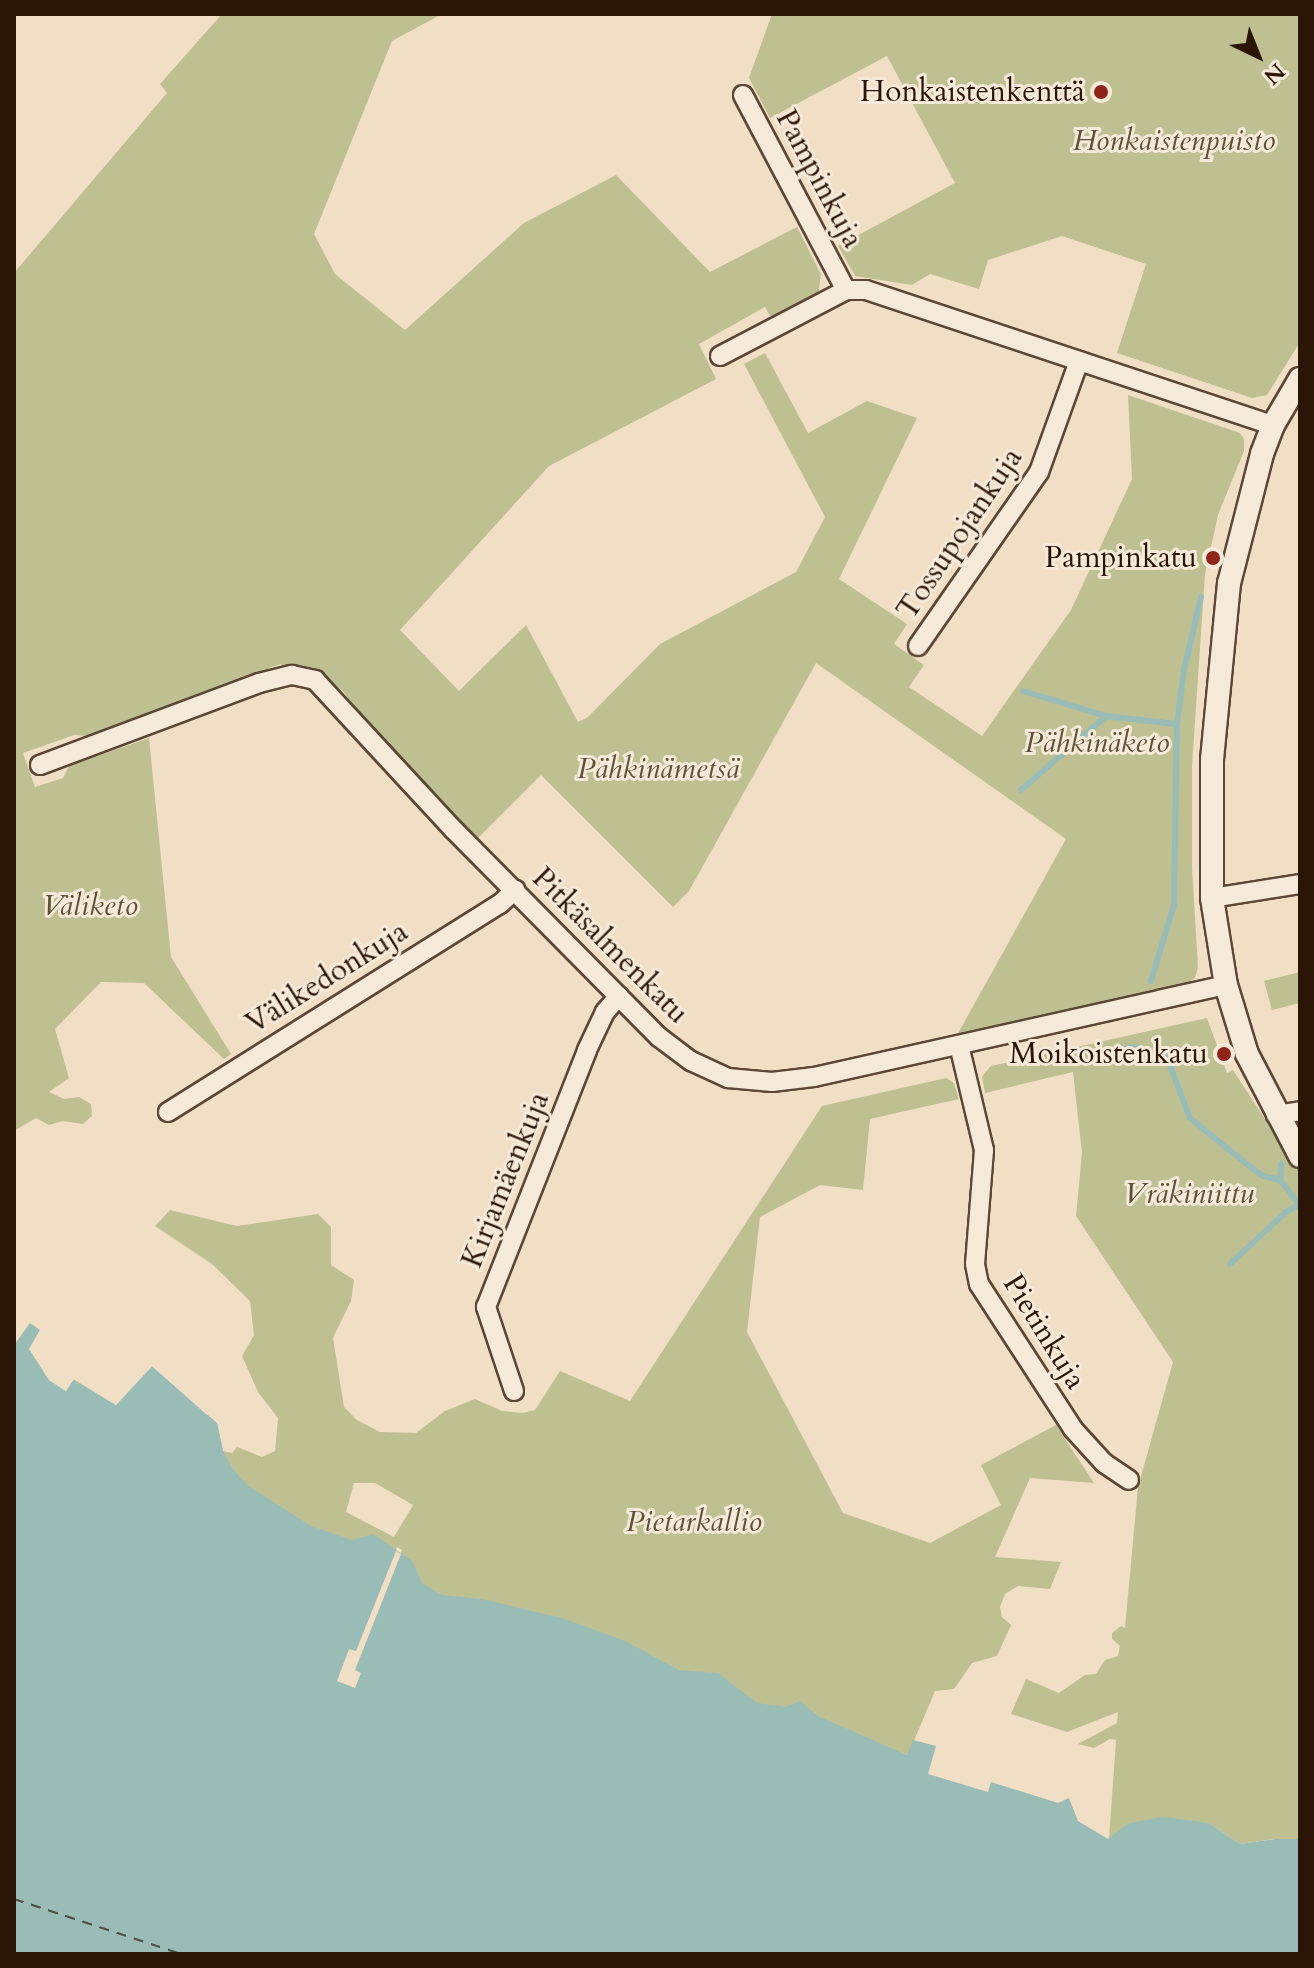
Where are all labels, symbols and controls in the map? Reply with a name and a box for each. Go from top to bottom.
north arrow [1218,16,1298,96]
text: N [1257,56,1292,91]
place label: Honkaistenkenttä [860,74,1085,110]
marker: Honkaistenkenttä [1092,83,1110,101]
street label: Pampinkuja [768,104,870,254]
park label: Honkaistenpuisto [1073,123,1275,159]
street label: Tossupojankuja [889,441,1031,627]
place label: Pampinkatu [1045,540,1197,576]
marker: Pampinkatu [1204,549,1222,567]
park label: Pähkinäketo [1025,725,1169,761]
park label: Pähkinämetsä [577,751,739,787]
street label: Pitkäsalmenkatu [524,860,696,1032]
park label: Väliketo [42,888,138,924]
street label: Välikedonkuja [239,914,415,1042]
place label: Moikoistenkatu [1009,1036,1208,1072]
marker: Moikoistenkatu [1215,1045,1233,1063]
street label: Kirjamäenkuja [454,1087,558,1273]
park label: Vräkiniittu [1124,1176,1254,1212]
street label: Pietinkuja [995,1268,1093,1396]
park label: Pietarkallio [626,1504,762,1540]

